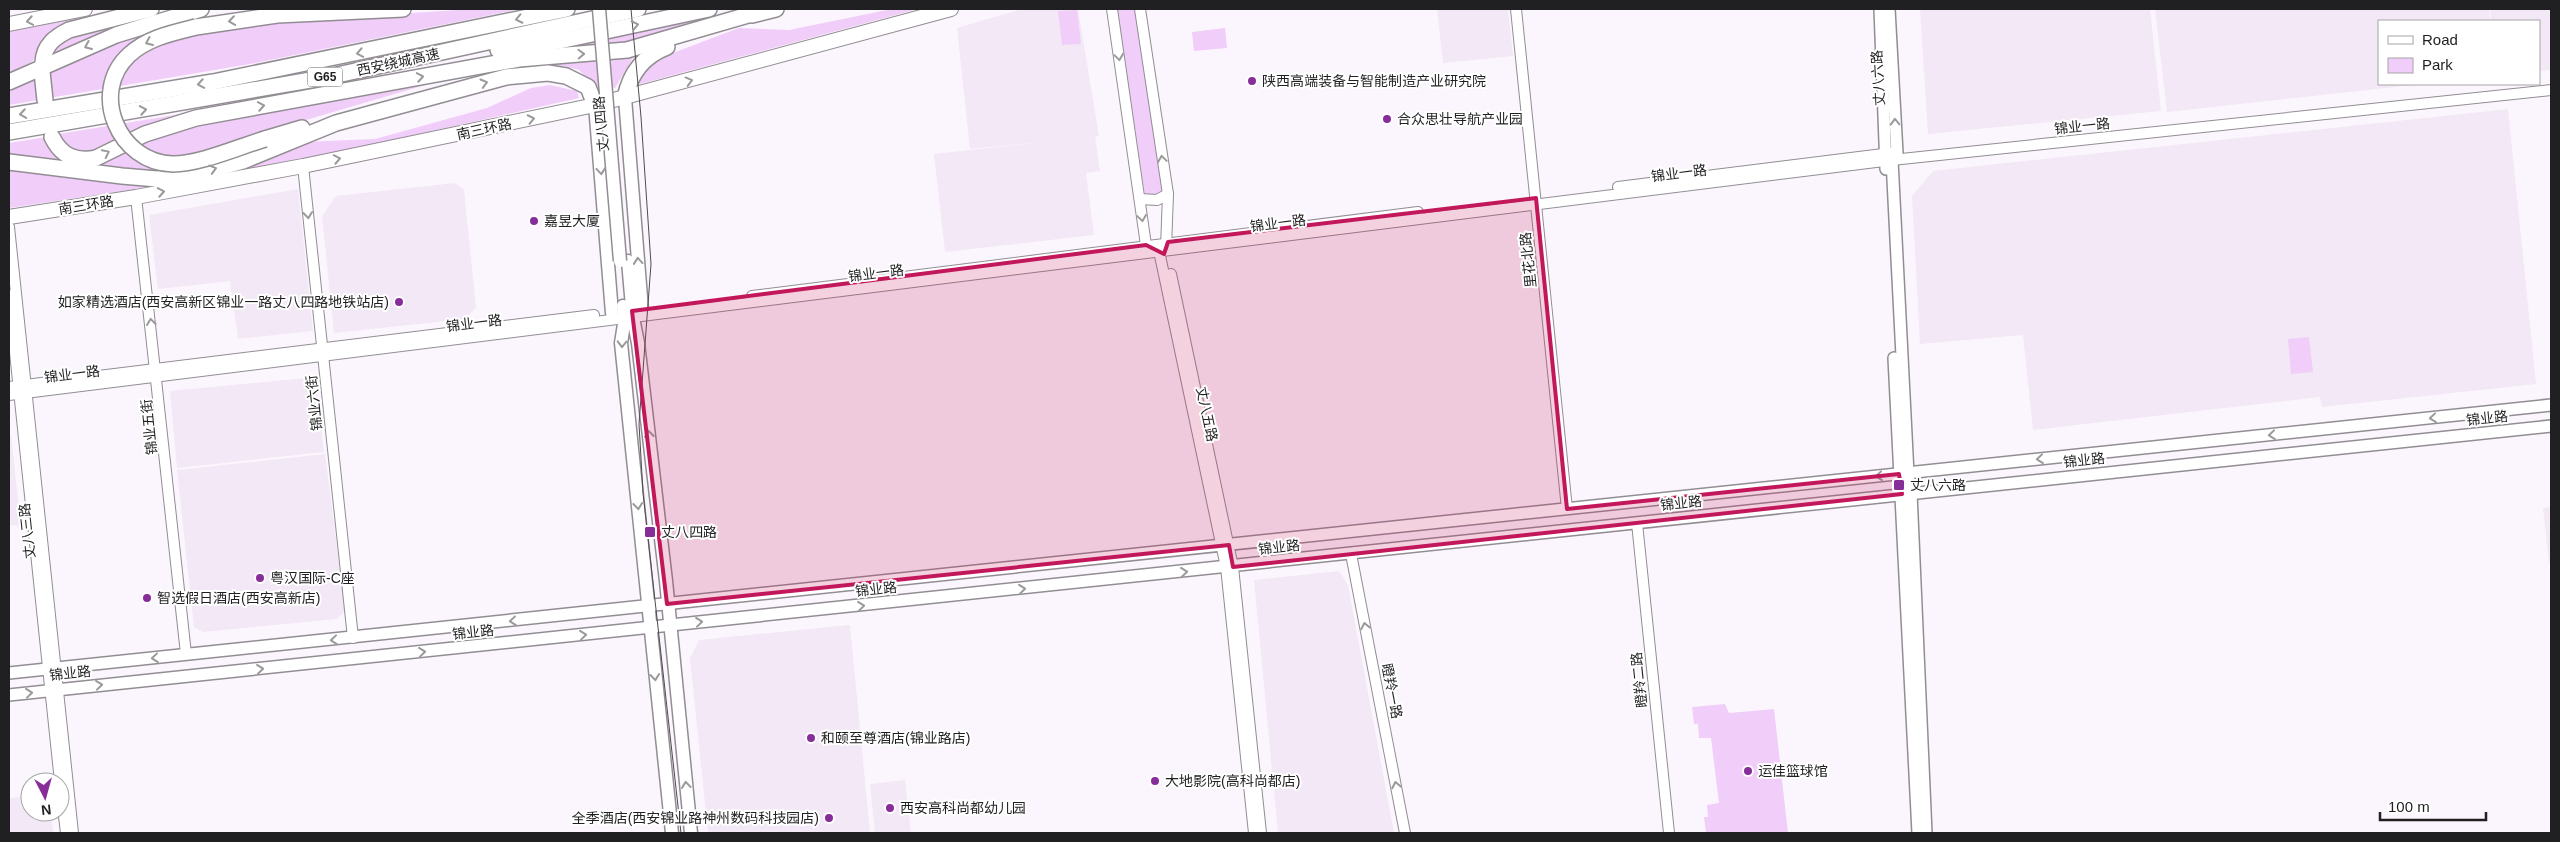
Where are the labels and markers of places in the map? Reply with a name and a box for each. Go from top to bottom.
place label: 陕西高端装备与智能制造产业研究院 [1262,73,1486,89]
marker: 陕西高端装备与智能制造产业研究院 [1246,75,1258,87]
place label: 合众思壮导航产业园 [1397,111,1523,127]
marker: 合众思壮导航产业园 [1381,113,1393,125]
place label: 嘉昱大厦 [544,213,600,229]
marker: 嘉昱大厦 [528,215,540,227]
place label: 如家精选酒店(西安高新区锦业一路丈八四路地铁站店) [58,294,389,310]
marker: 如家精选酒店(西安高新区锦业一路丈八四路地铁站店) [393,296,405,308]
place label: 丈八六路 [1910,477,1966,493]
marker: 丈八六路 [1892,478,1906,492]
place label: 丈八四路 [661,524,717,540]
marker: 丈八四路 [643,525,657,539]
place label: 粤汉国际-C座 [270,570,355,586]
marker: 粤汉国际-C座 [254,572,266,584]
place label: 智选假日酒店(西安高新店) [157,590,320,606]
marker: 智选假日酒店(西安高新店) [141,592,153,604]
place label: 和颐至尊酒店(锦业路店) [821,730,970,746]
marker: 和颐至尊酒店(锦业路店) [805,732,817,744]
place label: 运佳篮球馆 [1758,763,1828,779]
marker: 运佳篮球馆 [1742,765,1754,777]
place label: 大地影院(高科尚都店) [1165,773,1300,789]
marker: 大地影院(高科尚都店) [1149,775,1161,787]
place label: 西安高科尚都幼儿园 [900,800,1026,816]
marker: 西安高科尚都幼儿园 [884,802,896,814]
place label: 全季酒店(西安锦业路神州数码科技园店) [572,810,819,826]
marker: 全季酒店(西安锦业路神州数码科技园店) [823,812,835,824]

